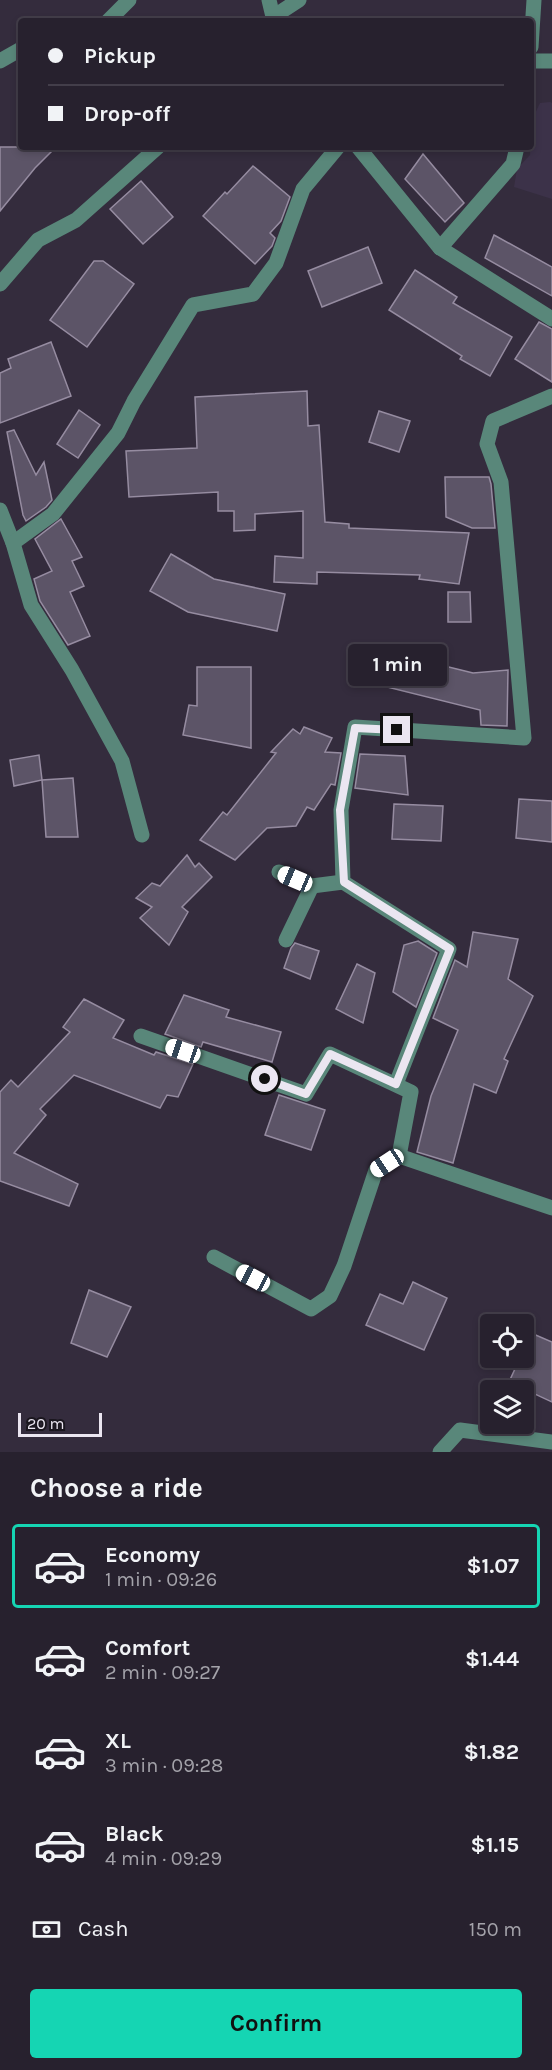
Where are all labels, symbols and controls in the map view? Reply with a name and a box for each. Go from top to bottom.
text: Pickup [84,43,156,69]
text: Drop-off [84,101,170,127]
callout: 1 min [348,643,446,685]
text: 1 min [372,653,423,676]
route end [383,716,410,743]
car [275,864,315,894]
car [163,1037,203,1065]
route start [251,1065,278,1092]
car [367,1146,407,1180]
car [233,1262,273,1294]
map controls [480,1314,534,1434]
button: locate [480,1314,534,1368]
button: layers [480,1380,534,1434]
scale bar [18,1410,102,1438]
text: 20 m [27,1414,65,1433]
text: Choose a ride [30,1472,203,1504]
icon: car [33,1539,87,1593]
text: Economy [105,1542,200,1568]
text: $1.07 [466,1553,519,1579]
text: 1 min · 09:26 [105,1568,217,1591]
icon: car [33,1632,87,1686]
text: Comfort [105,1635,190,1661]
text: $1.44 [465,1646,519,1672]
text: 2 min · 09:27 [105,1661,220,1684]
icon: car [33,1725,87,1779]
text: XL [105,1728,131,1754]
text: $1.82 [464,1739,519,1765]
text: 3 min · 09:28 [105,1754,223,1777]
icon: car [33,1818,87,1872]
text: Black [105,1821,164,1847]
text: $1.15 [471,1832,519,1858]
text: 4 min · 09:29 [105,1847,222,1870]
icon: cash [30,1913,63,1946]
text: Cash [78,1916,128,1942]
text: 150 m [469,1918,522,1941]
button: Confirm [30,1989,522,2058]

